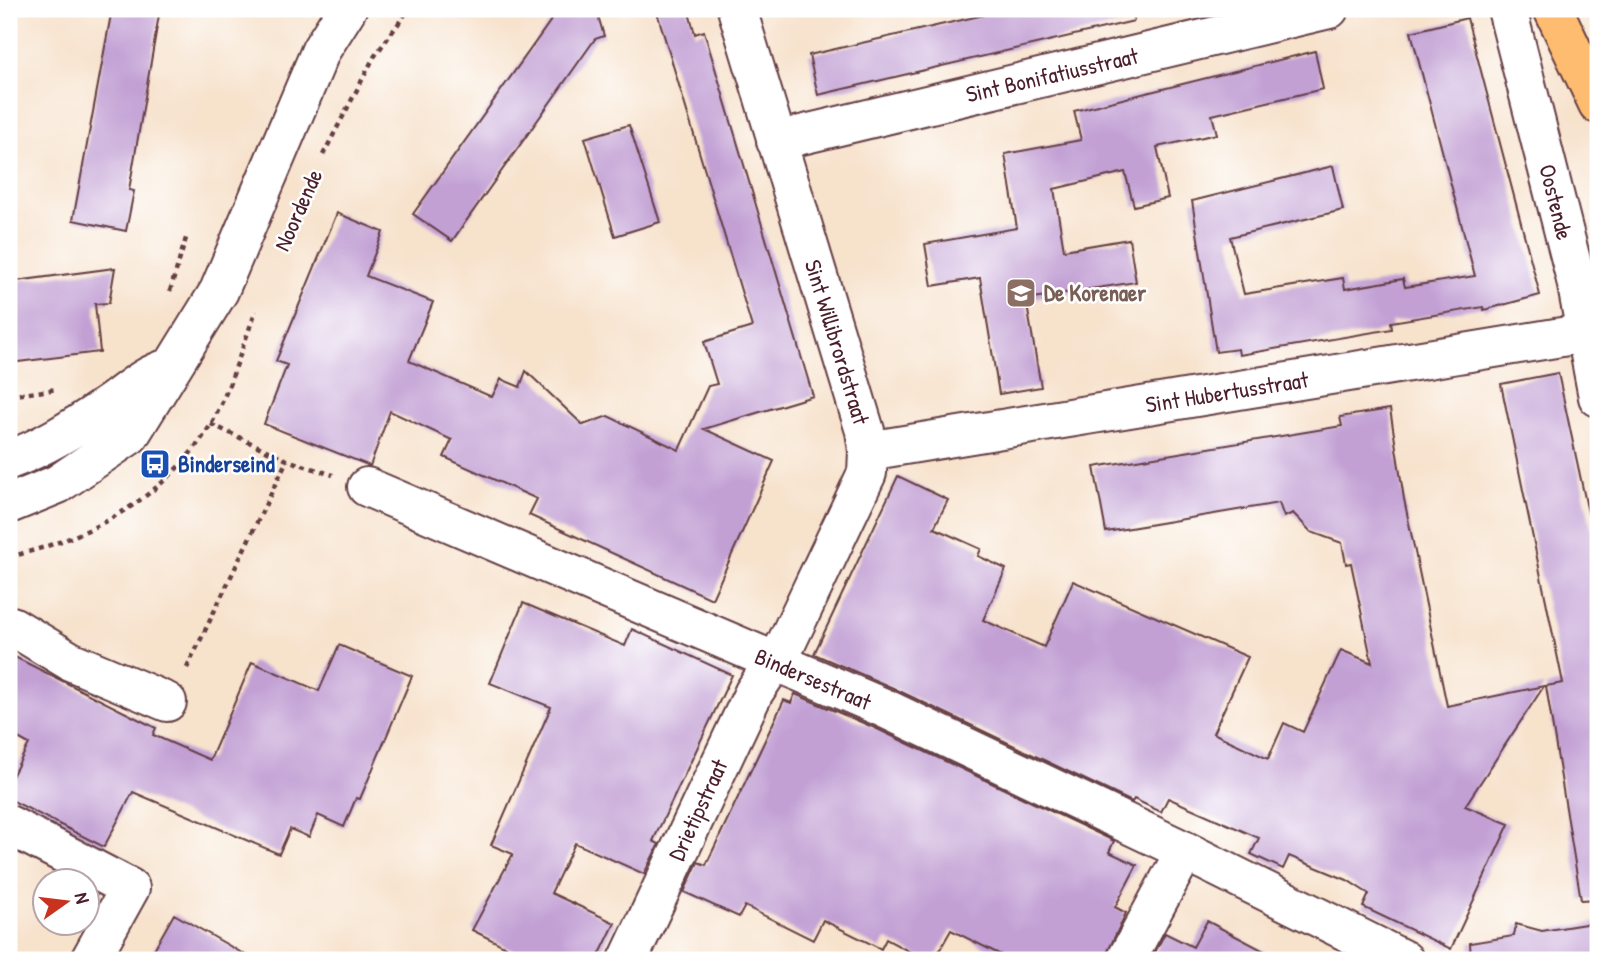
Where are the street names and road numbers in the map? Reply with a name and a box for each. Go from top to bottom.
street label: Sint Bonifatiusstraat [963,39,1142,109]
street label: Oostende [1532,161,1581,243]
street label: Noordende [266,164,329,256]
street label: Sint Willibrordstraat [798,256,878,429]
street label: Sint Hubertusstraat [1143,363,1312,420]
street label: Bindersestraat [750,640,877,717]
street label: Drietipstraat [661,753,735,866]

